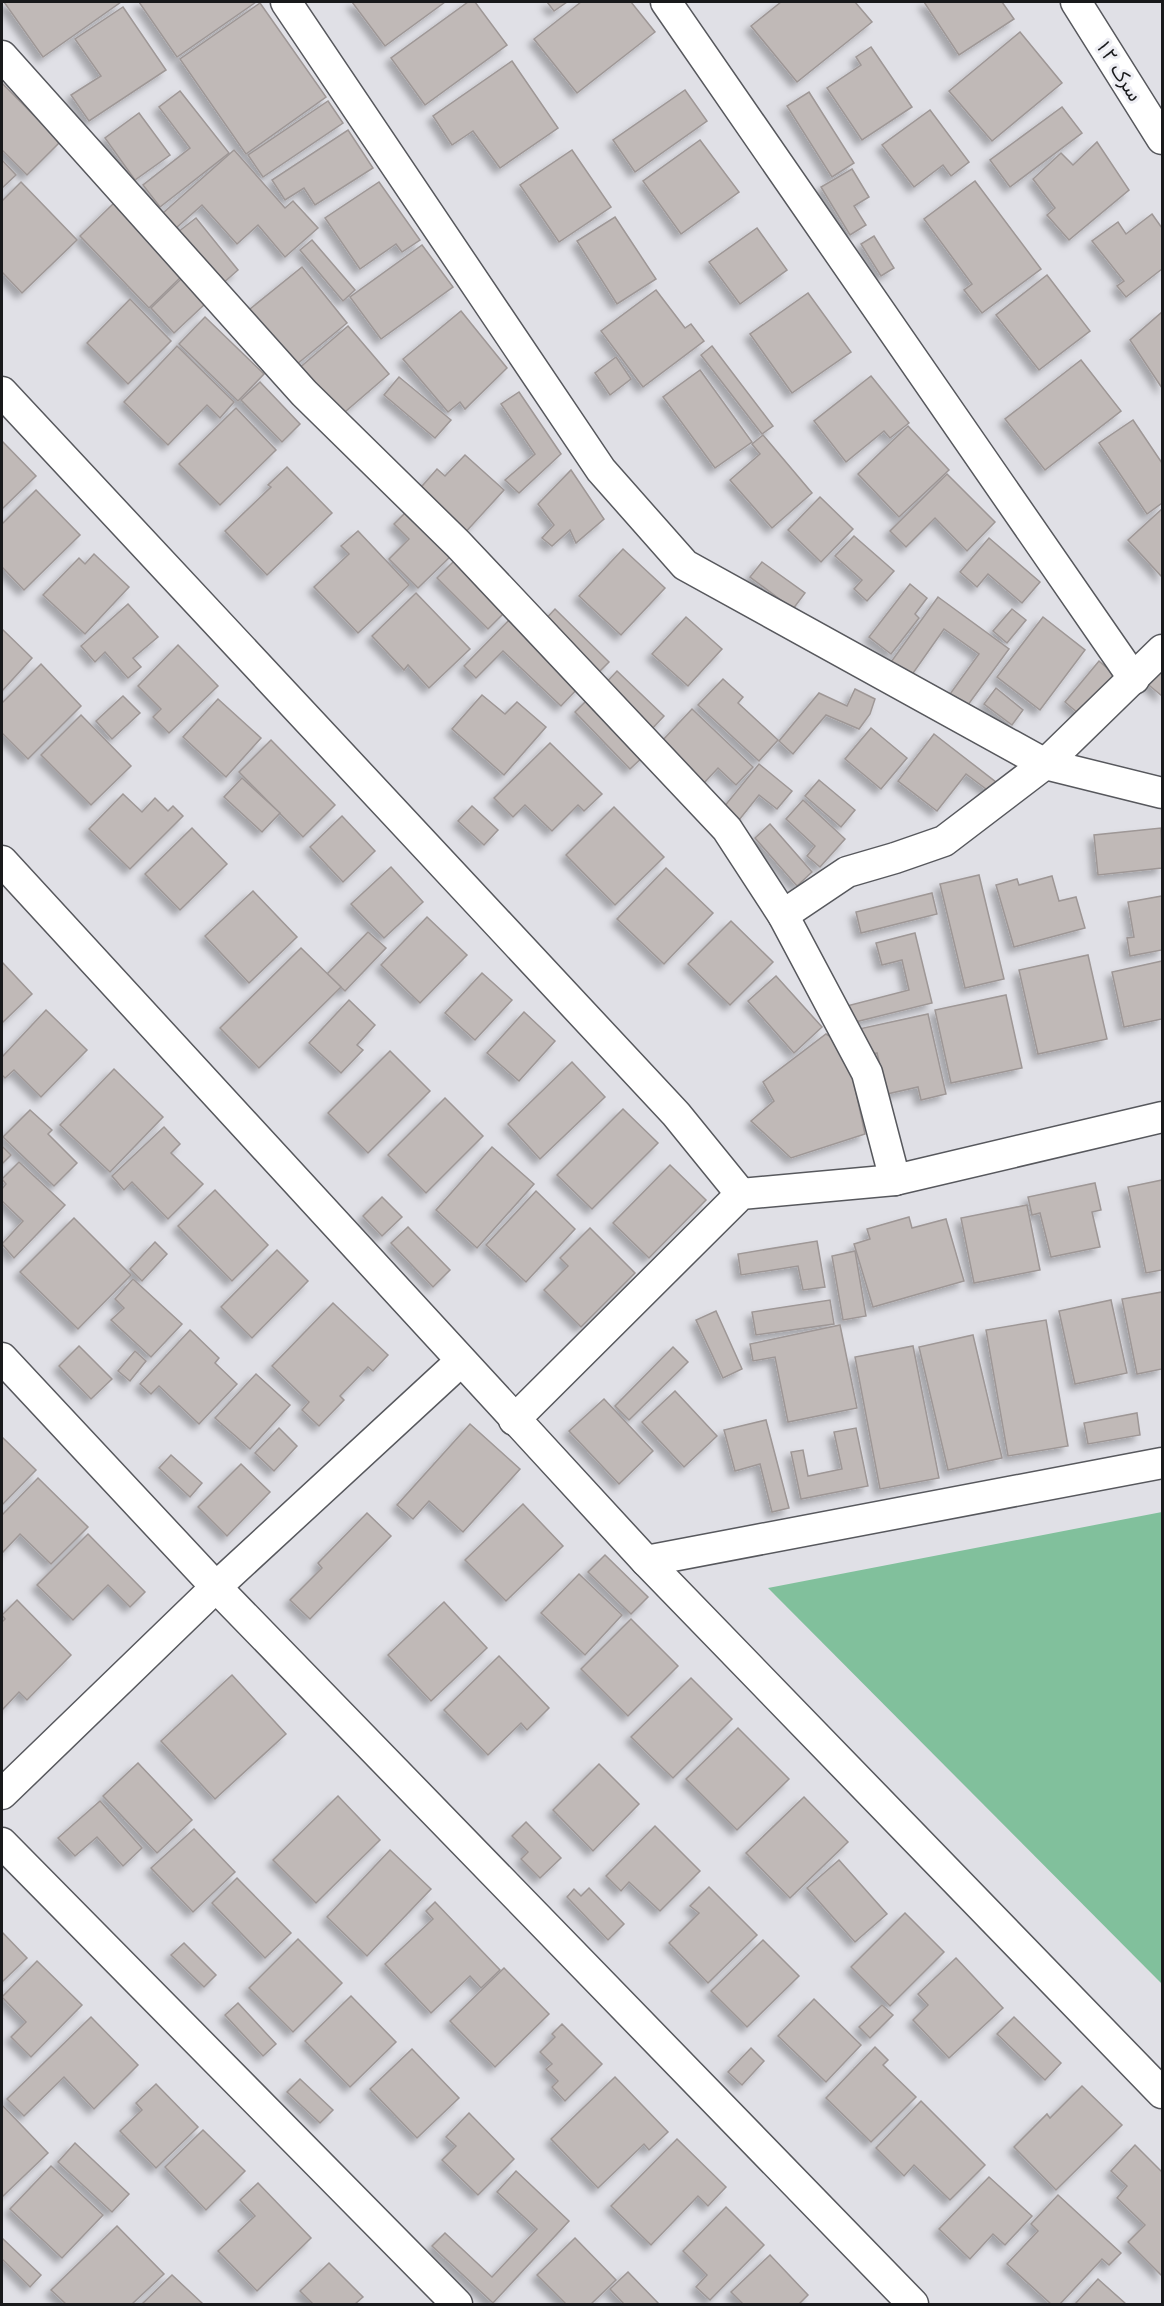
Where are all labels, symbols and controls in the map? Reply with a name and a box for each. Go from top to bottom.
street label: سرک ۱۲ [1091,35,1147,106]

